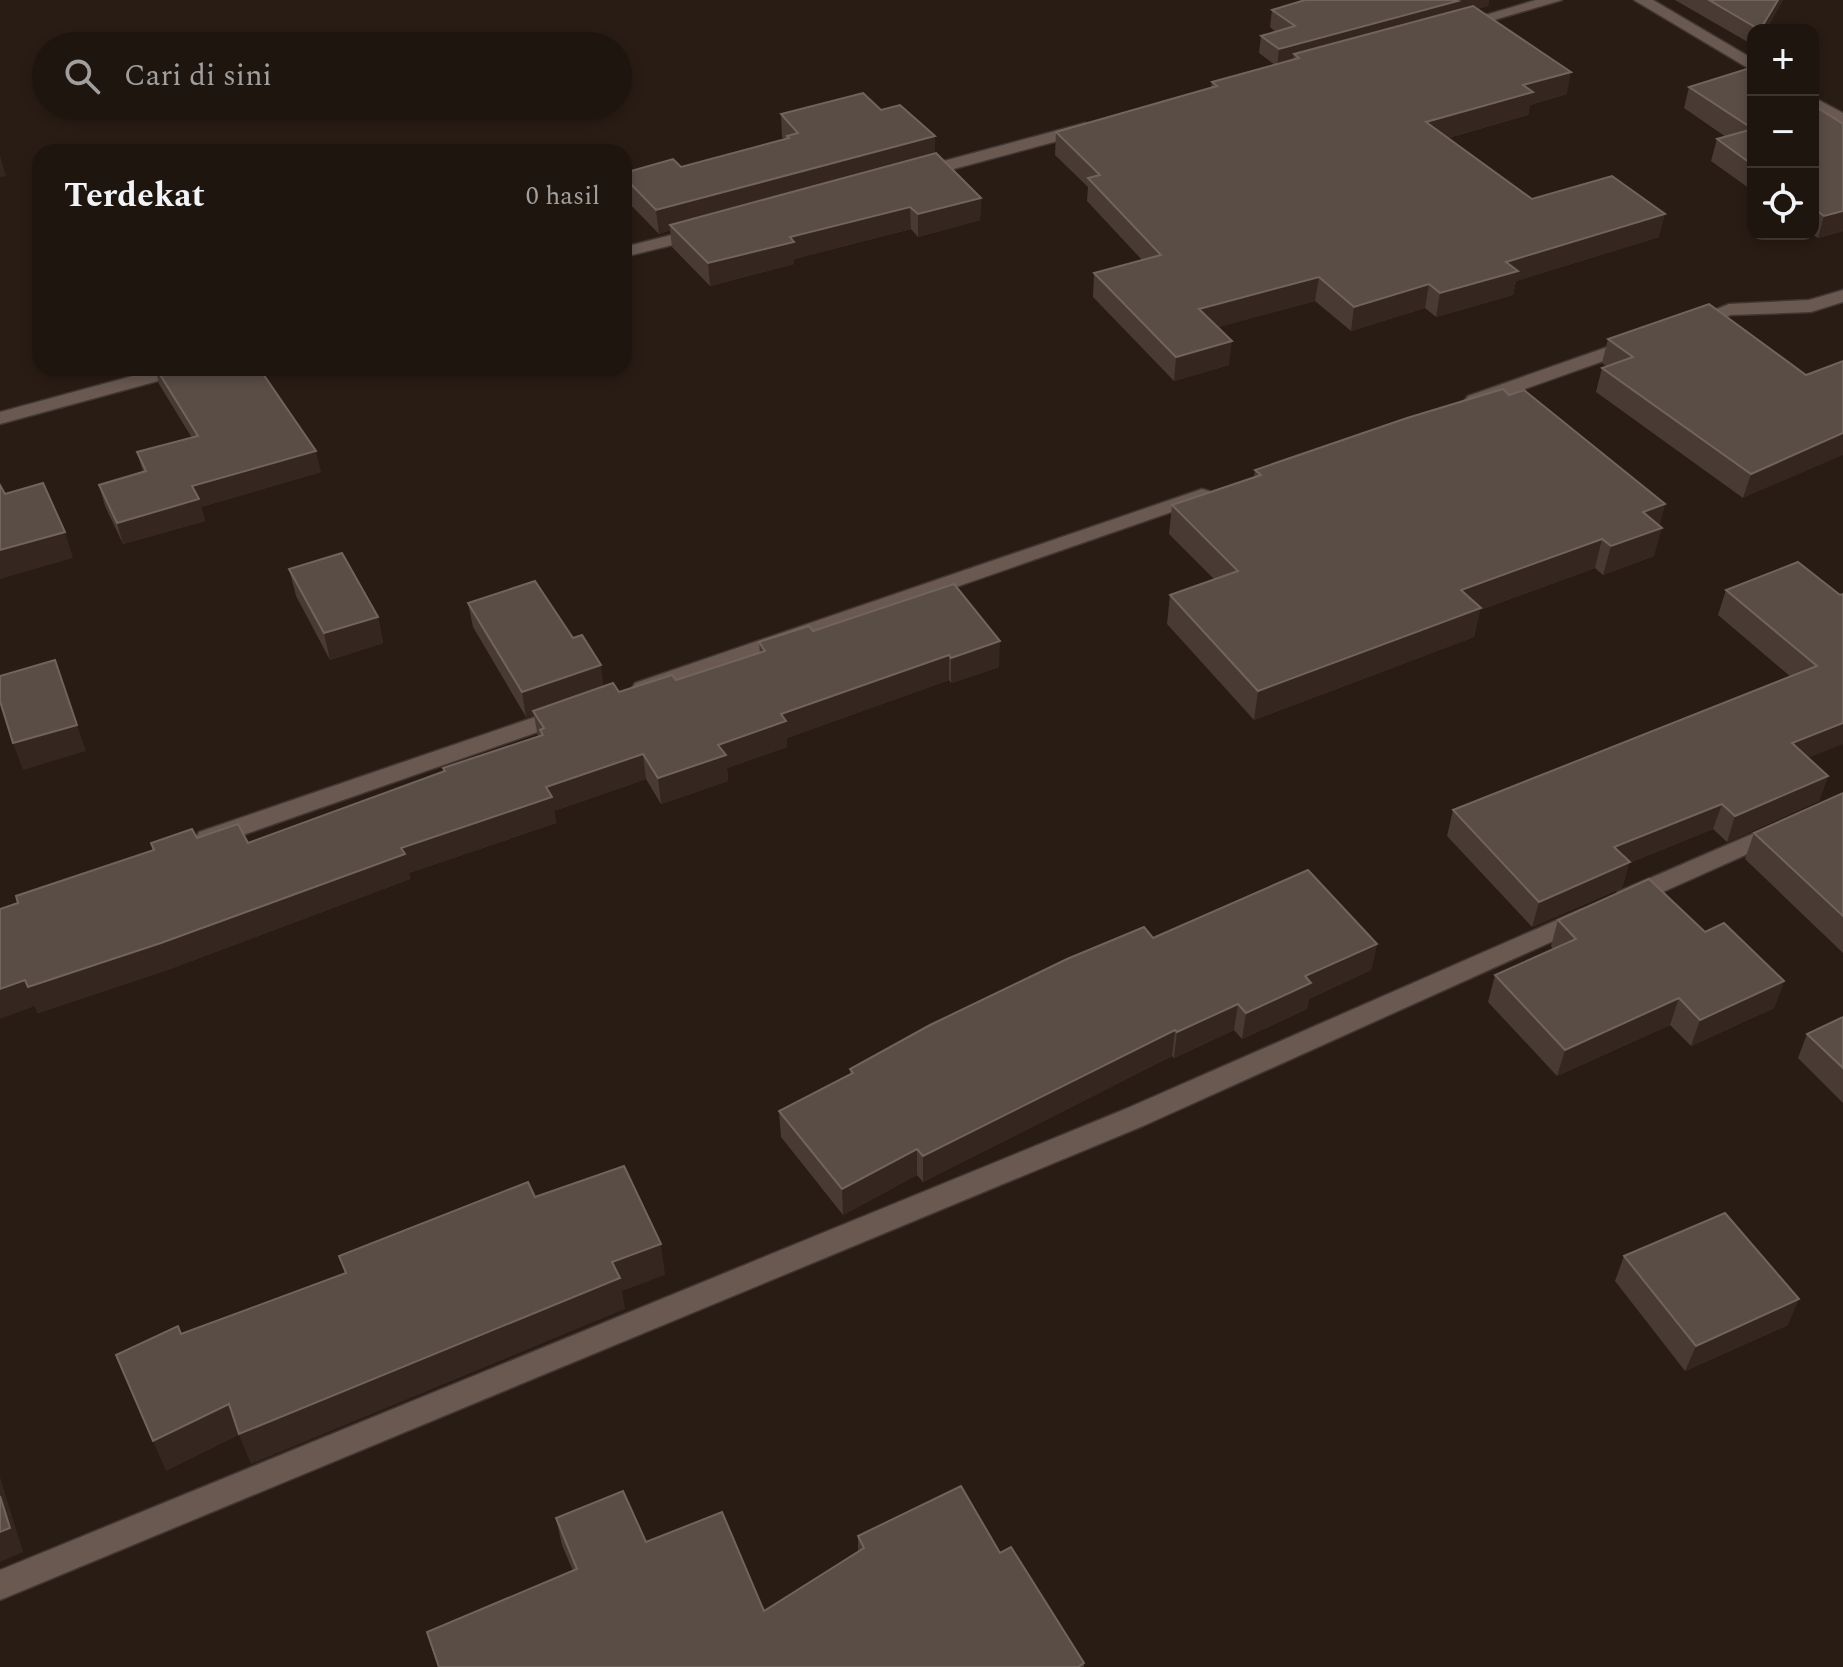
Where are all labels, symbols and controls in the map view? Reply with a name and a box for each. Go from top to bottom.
map controls [1747,24,1819,240]
button: + [1747,24,1819,96]
search box [32,32,632,120]
text: Cari di sini [124,53,272,99]
icon: search [60,54,104,98]
button: − [1747,96,1819,168]
button: locate [1747,168,1819,240]
text: Terdekat [64,170,205,222]
text: 0 hasil [526,176,600,216]

